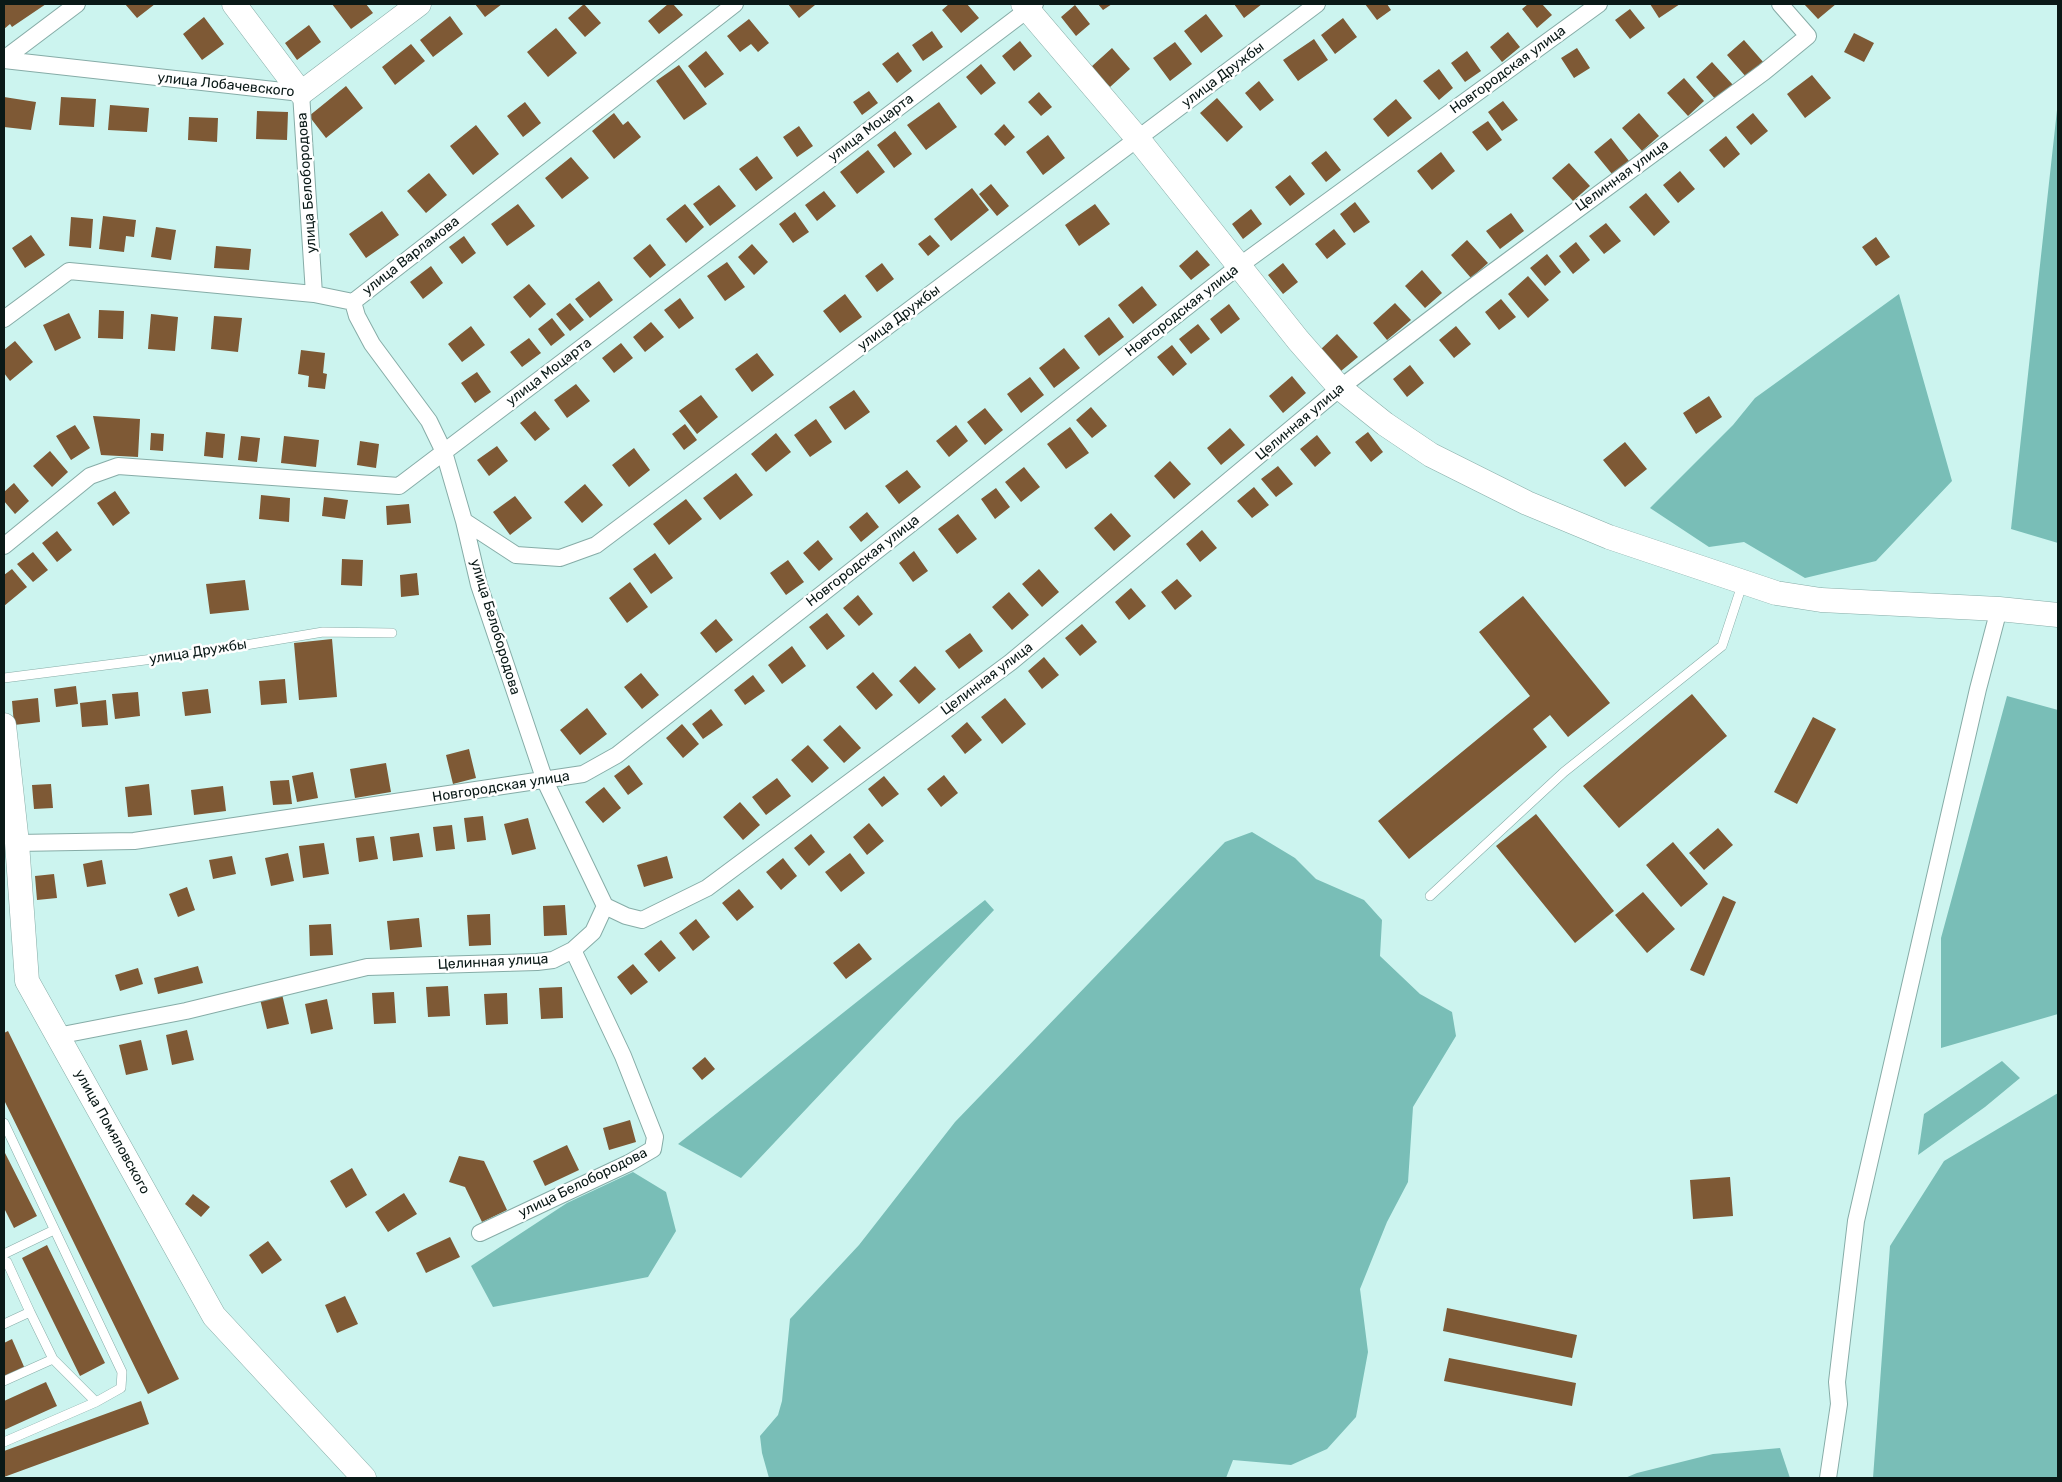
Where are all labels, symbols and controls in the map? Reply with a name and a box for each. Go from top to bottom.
street label: Новгородская улица [1447,22,1569,118]
street label: улица Дружбы [1179,39,1267,111]
street label: улица Лобачевского [157,69,295,101]
street label: улица Моцарта [825,90,917,166]
street label: улица Белобородова [294,112,320,254]
street label: Целинная улица [1572,137,1672,215]
street label: улица Варламова [359,213,463,299]
street label: Новгородская улица [1122,262,1242,360]
street label: улица Дружбы [855,282,943,354]
street label: улица Моцарта [503,334,595,410]
street label: Целинная улица [1252,380,1348,464]
street label: Новгородская улица [803,512,923,610]
street label: улица Белобородова [466,557,524,697]
street label: улица Дружбы [148,636,248,668]
street label: Целинная улица [938,639,1036,719]
street label: Новгородская улица [431,768,571,806]
street label: Целинная улица [437,951,549,973]
street label: улица Помяловского [71,1067,153,1197]
street label: улица Белобородова [516,1145,650,1221]

